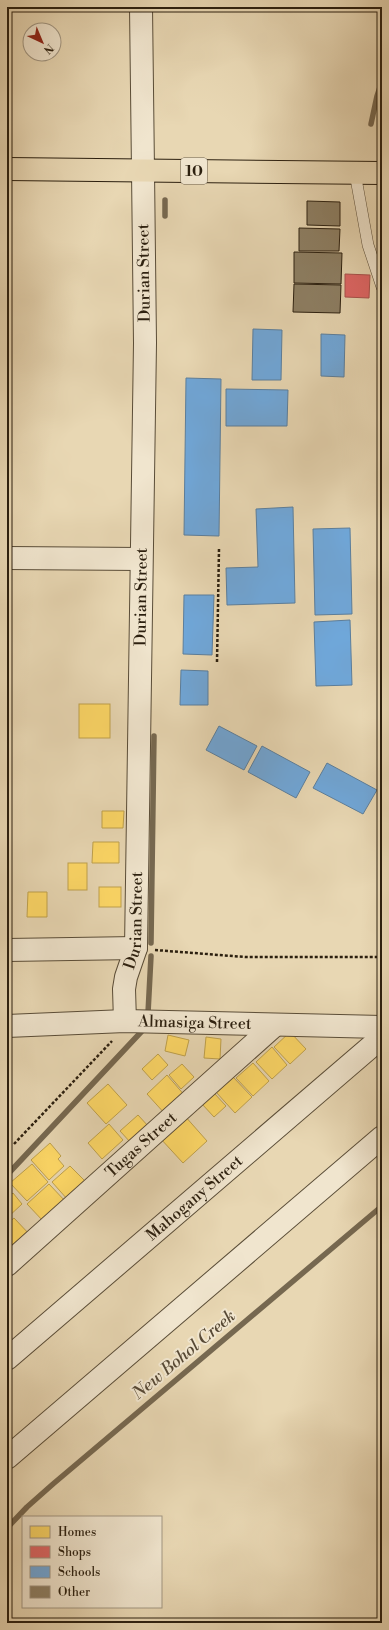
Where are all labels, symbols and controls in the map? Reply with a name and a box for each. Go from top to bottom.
north arrow [22,22,62,62]
text: N [40,40,56,57]
road number: 10 [181,158,207,184]
street label: Durian Street [133,223,155,322]
street label: Durian Street [130,547,152,646]
street label: Durian Street [119,871,147,972]
street label: Almasiga Street [137,1011,252,1034]
street label: Tugas Street [101,1107,181,1182]
street label: Mahogany Street [142,1151,247,1245]
water label: New Bohol Creek [127,1305,240,1405]
legend [22,1516,162,1608]
text: Homes [58,1525,96,1540]
text: Shops [58,1545,91,1560]
text: Schools [58,1565,100,1580]
text: Other [58,1585,90,1600]

